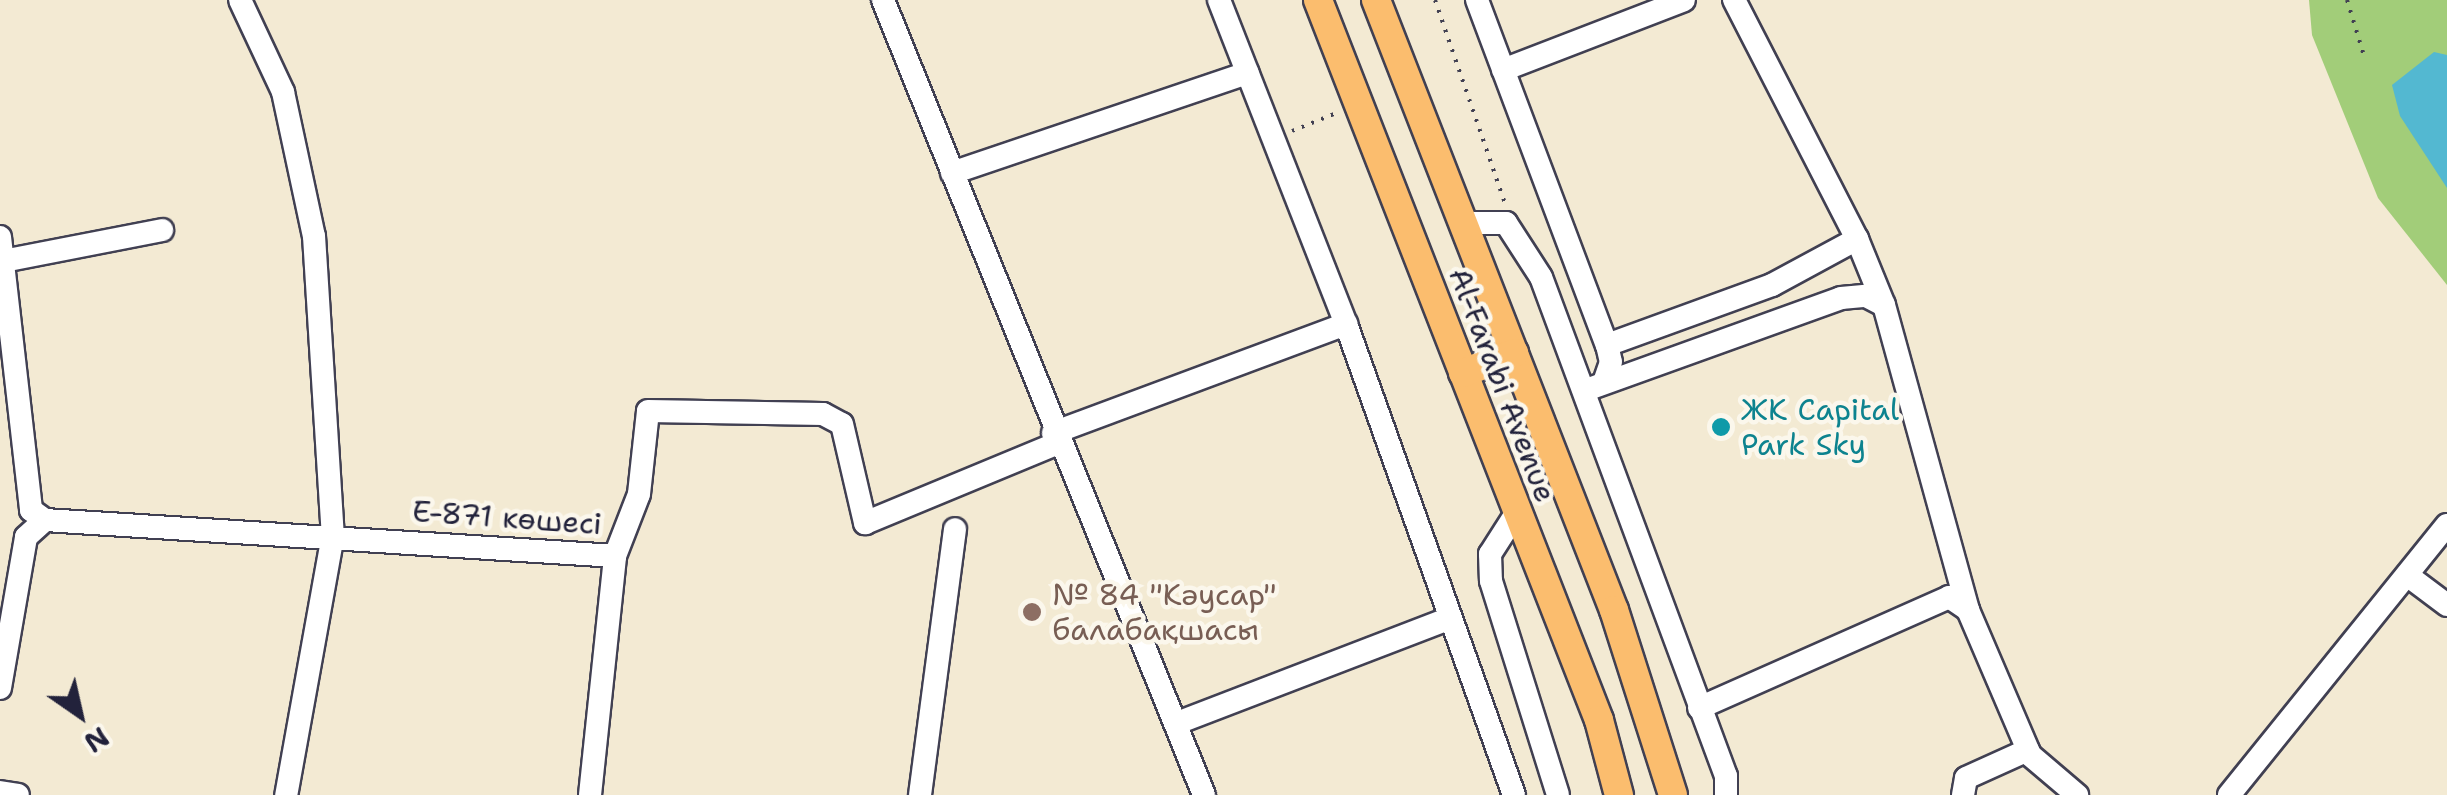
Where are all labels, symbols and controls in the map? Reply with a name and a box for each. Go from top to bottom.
street label: Al-Farabi Avenue [1441,263,1563,507]
place label: ЖК Capital Park Sky [1741,392,1899,462]
marker: ЖК Capital Park Sky [1710,416,1732,438]
street label: Е-871 көшесі [411,493,603,543]
place label: № 84 "Кәусар" балабақшасы [1052,577,1277,648]
marker: № 84 "Кәусар" балабақшасы [1021,601,1043,623]
north arrow [30,665,130,765]
text: N [77,718,117,762]

